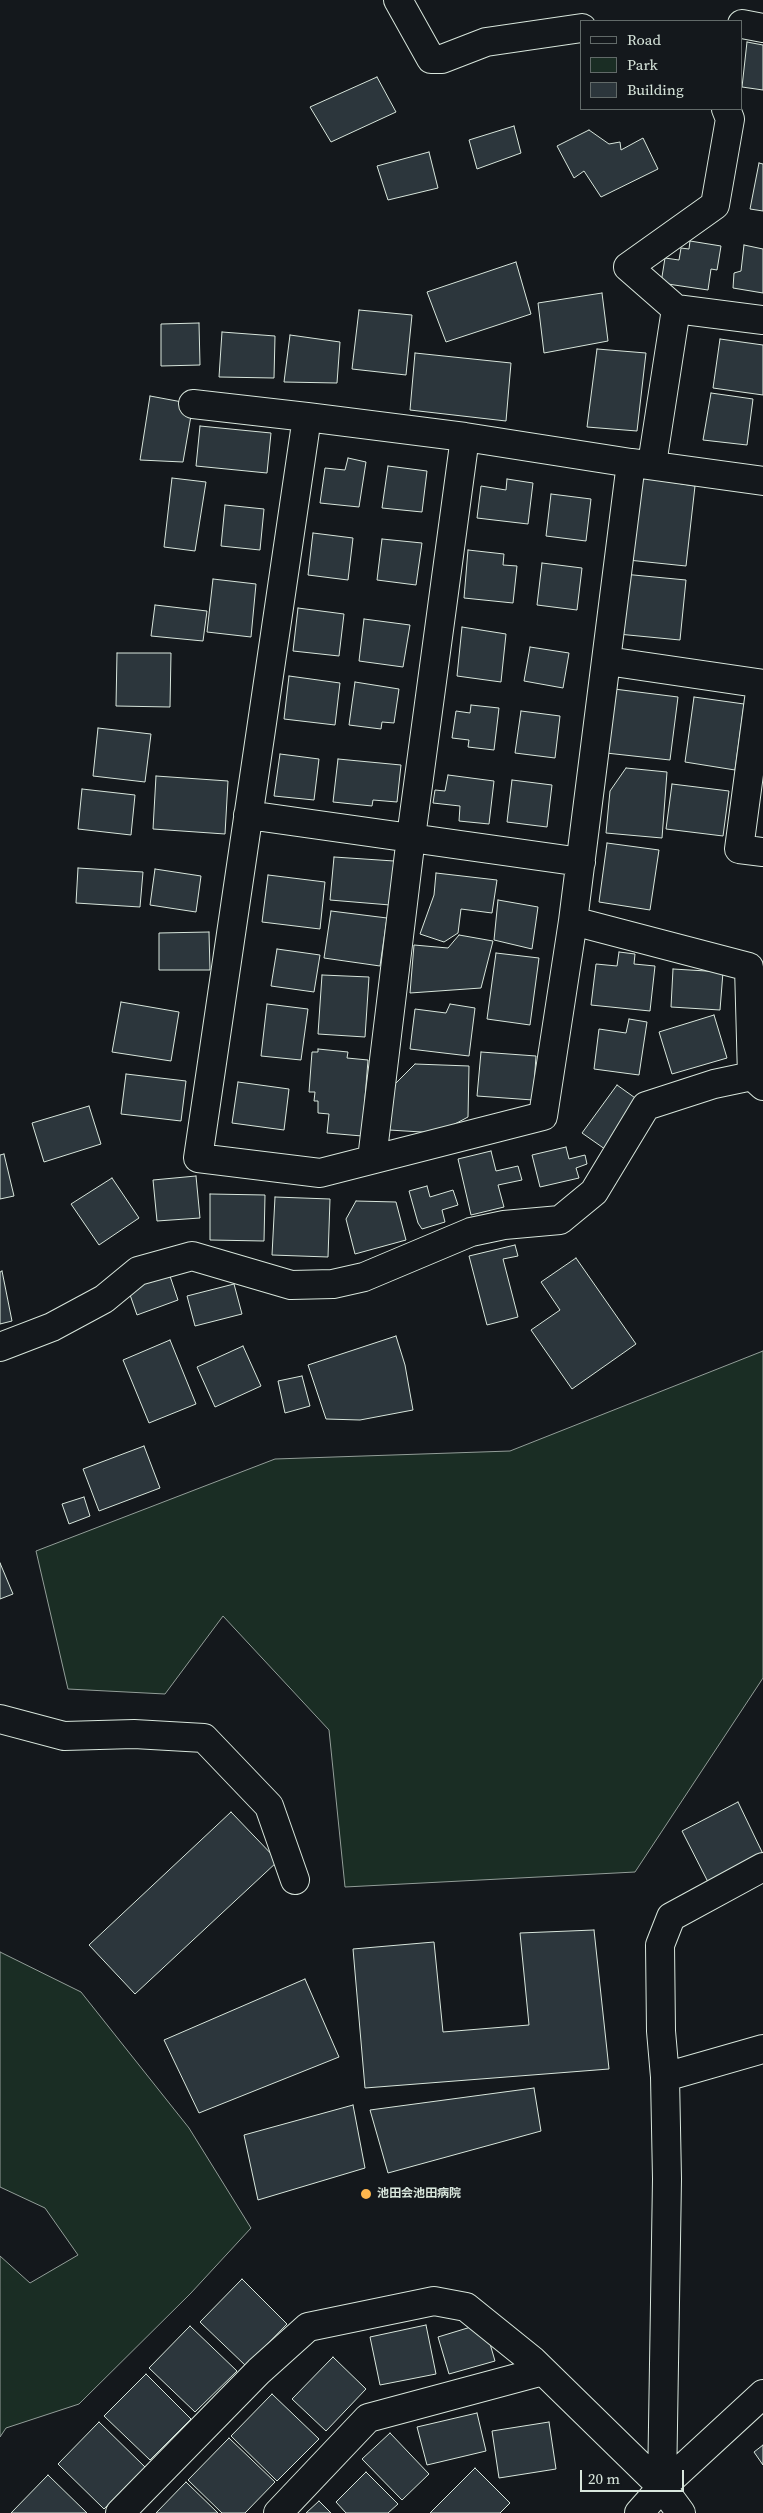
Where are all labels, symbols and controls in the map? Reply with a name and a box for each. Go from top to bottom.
legend [580,20,743,110]
text: Road [627,29,661,50]
text: Park [627,54,658,75]
text: Building [627,79,684,100]
marker: 池田会池田病院 [359,2187,373,2201]
place label: 池田会池田病院 [377,2187,461,2201]
scale bar [583,2460,687,2492]
text: 20 m [588,2468,620,2489]

